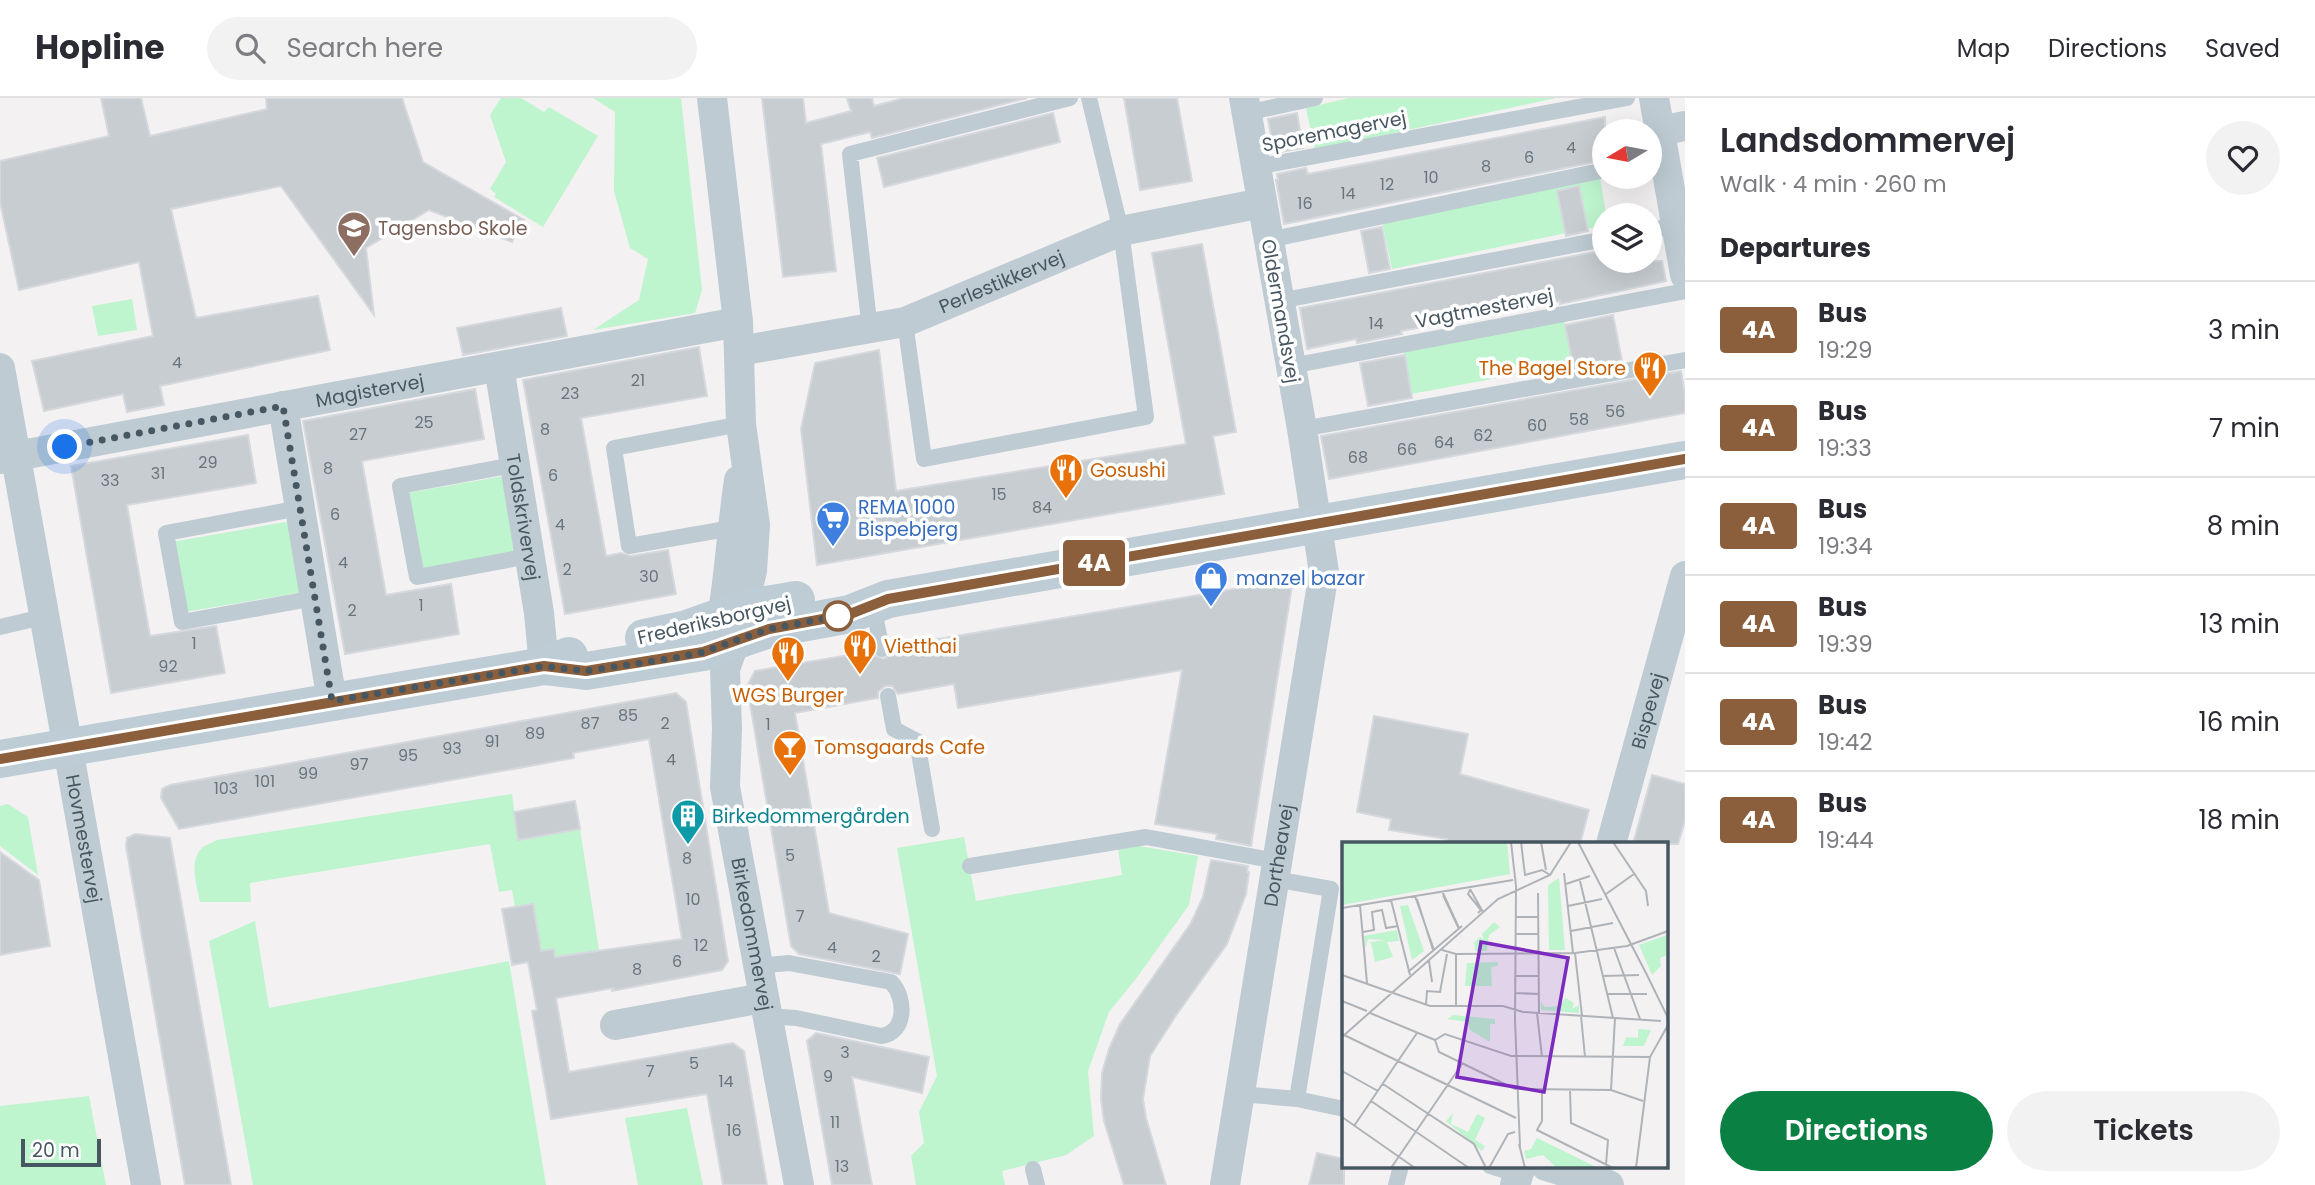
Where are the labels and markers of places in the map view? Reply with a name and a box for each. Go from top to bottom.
school or university icon: Tagensbo Skole [335,209,373,258]
place label: Tagensbo Skole [378,215,527,242]
restaurant icon: The Bagel Store [1631,349,1669,398]
place label: The Bagel Store [1479,355,1626,382]
restaurant icon: Gosushi [1047,451,1085,500]
place label: Gosushi [1090,457,1166,484]
place label: REMA 1000 Bispebjerg [858,494,958,543]
supermarket icon: REMA 1000 Bispebjerg [814,499,852,548]
shop icon: manzel bazar [1192,559,1230,608]
place label: manzel bazar [1236,565,1365,592]
unlabelled marker [823,601,853,631]
restaurant icon: Vietthai [841,627,879,676]
place label: Vietthai [884,633,957,660]
restaurant icon: WGS Burger [769,634,807,683]
place label: WGS Burger [732,682,844,709]
bar icon: Tomsgaards Cafe [771,728,809,777]
place label: Tomsgaards Cafe [814,734,985,761]
building icon: Birkedommergården [669,797,707,846]
place label: Birkedommergården [712,803,910,830]

